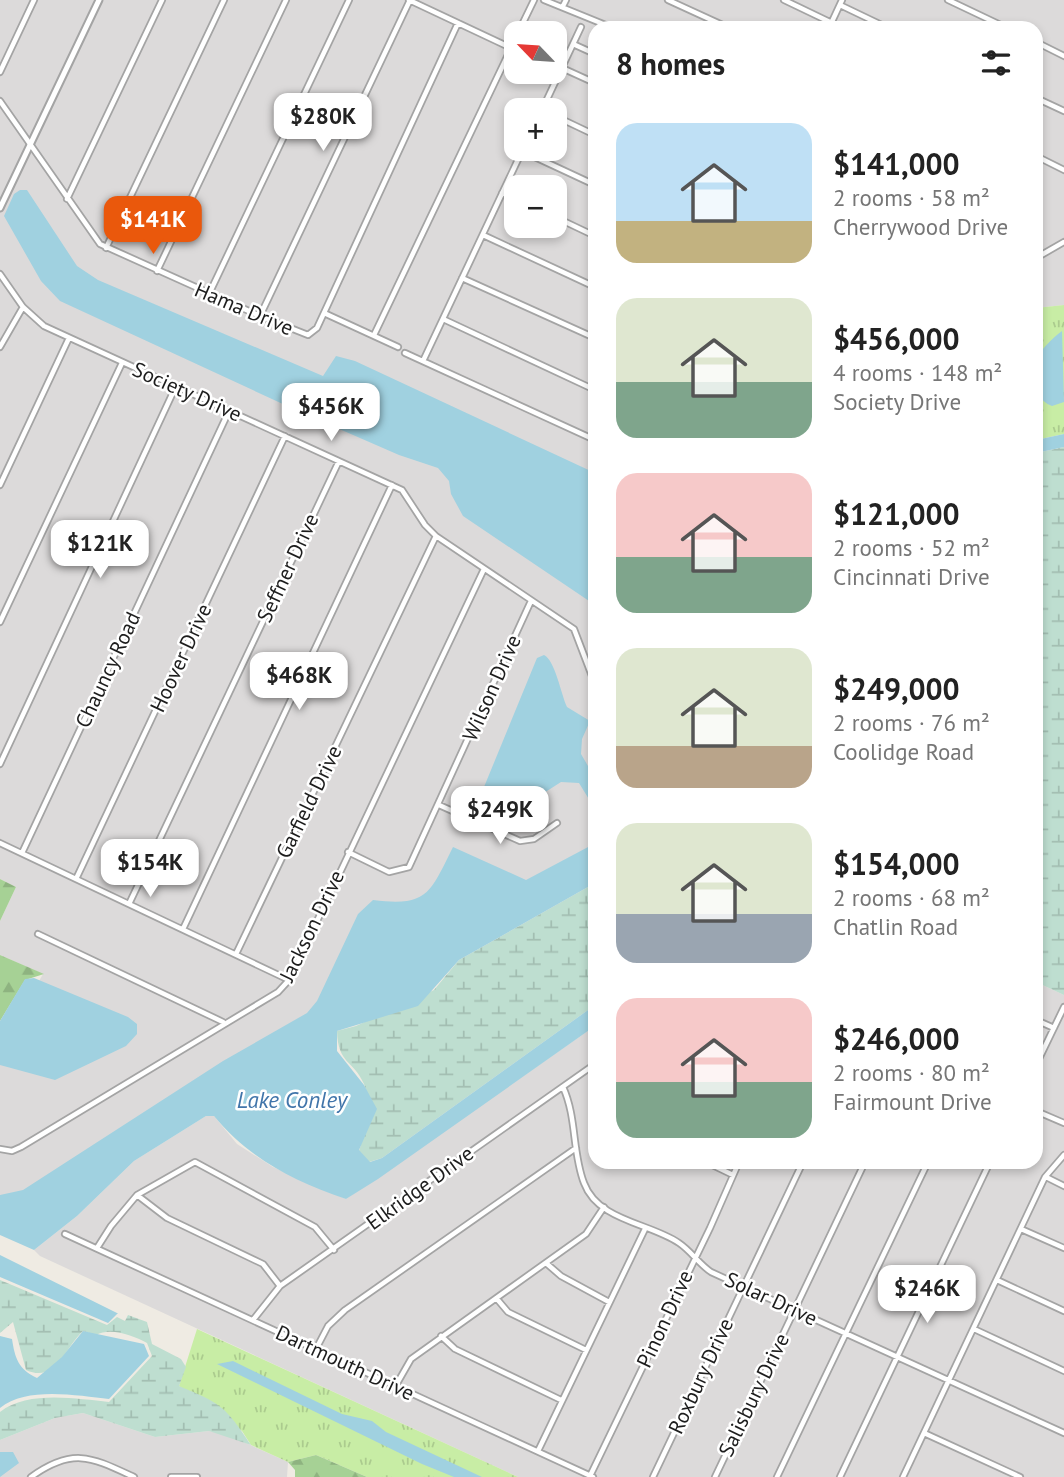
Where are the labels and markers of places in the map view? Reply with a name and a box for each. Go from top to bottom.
pin: $280K [274,94,372,153]
pin: $141K [104,196,202,256]
pin: $456K [282,384,380,443]
pin: $121K [51,520,149,580]
pin: $468K [250,652,348,712]
pin: $249K [451,786,549,846]
pin: $154K [101,839,199,899]
pin: $246K [878,1266,976,1325]

